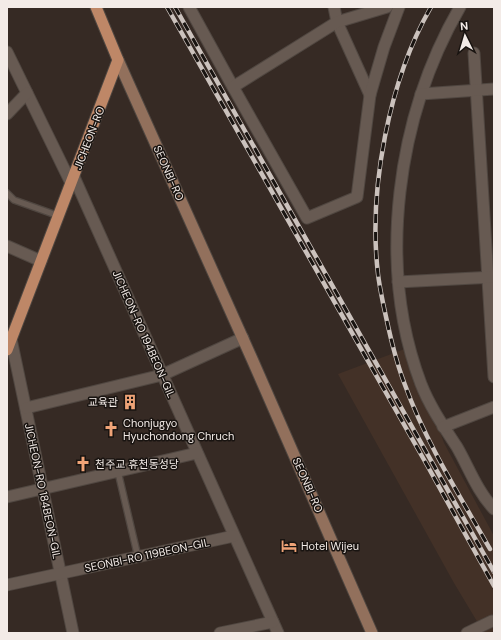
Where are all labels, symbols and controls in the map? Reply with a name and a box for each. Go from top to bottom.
north arrow [445,16,485,56]
text: N [460,19,469,33]
street label: JICHEON-RO [70,104,108,172]
street label: SEONBI-RO [151,143,187,203]
street label: JICHEON-RO 194BEON-GIL [109,268,179,400]
building icon: 교육관 [121,393,139,411]
place label: 교육관 [88,395,118,409]
place label: Chonjugyo Hyuchondong Chruch [123,416,234,443]
church icon: Chonjugyo Hyuchondong Chruch [102,420,120,438]
street label: JICHEON-RO 184BEON-GIL [22,422,64,560]
church icon: 천주교 휴천동성당 [74,455,92,473]
street label: SEONBI-RO [290,455,326,515]
place label: 천주교 휴천동성당 [95,457,179,471]
street label: SEONBI-RO 119BEON-GIL [83,535,211,575]
hotel icon: Hotel Wijeu [280,537,298,555]
place label: Hotel Wijeu [301,539,359,553]

